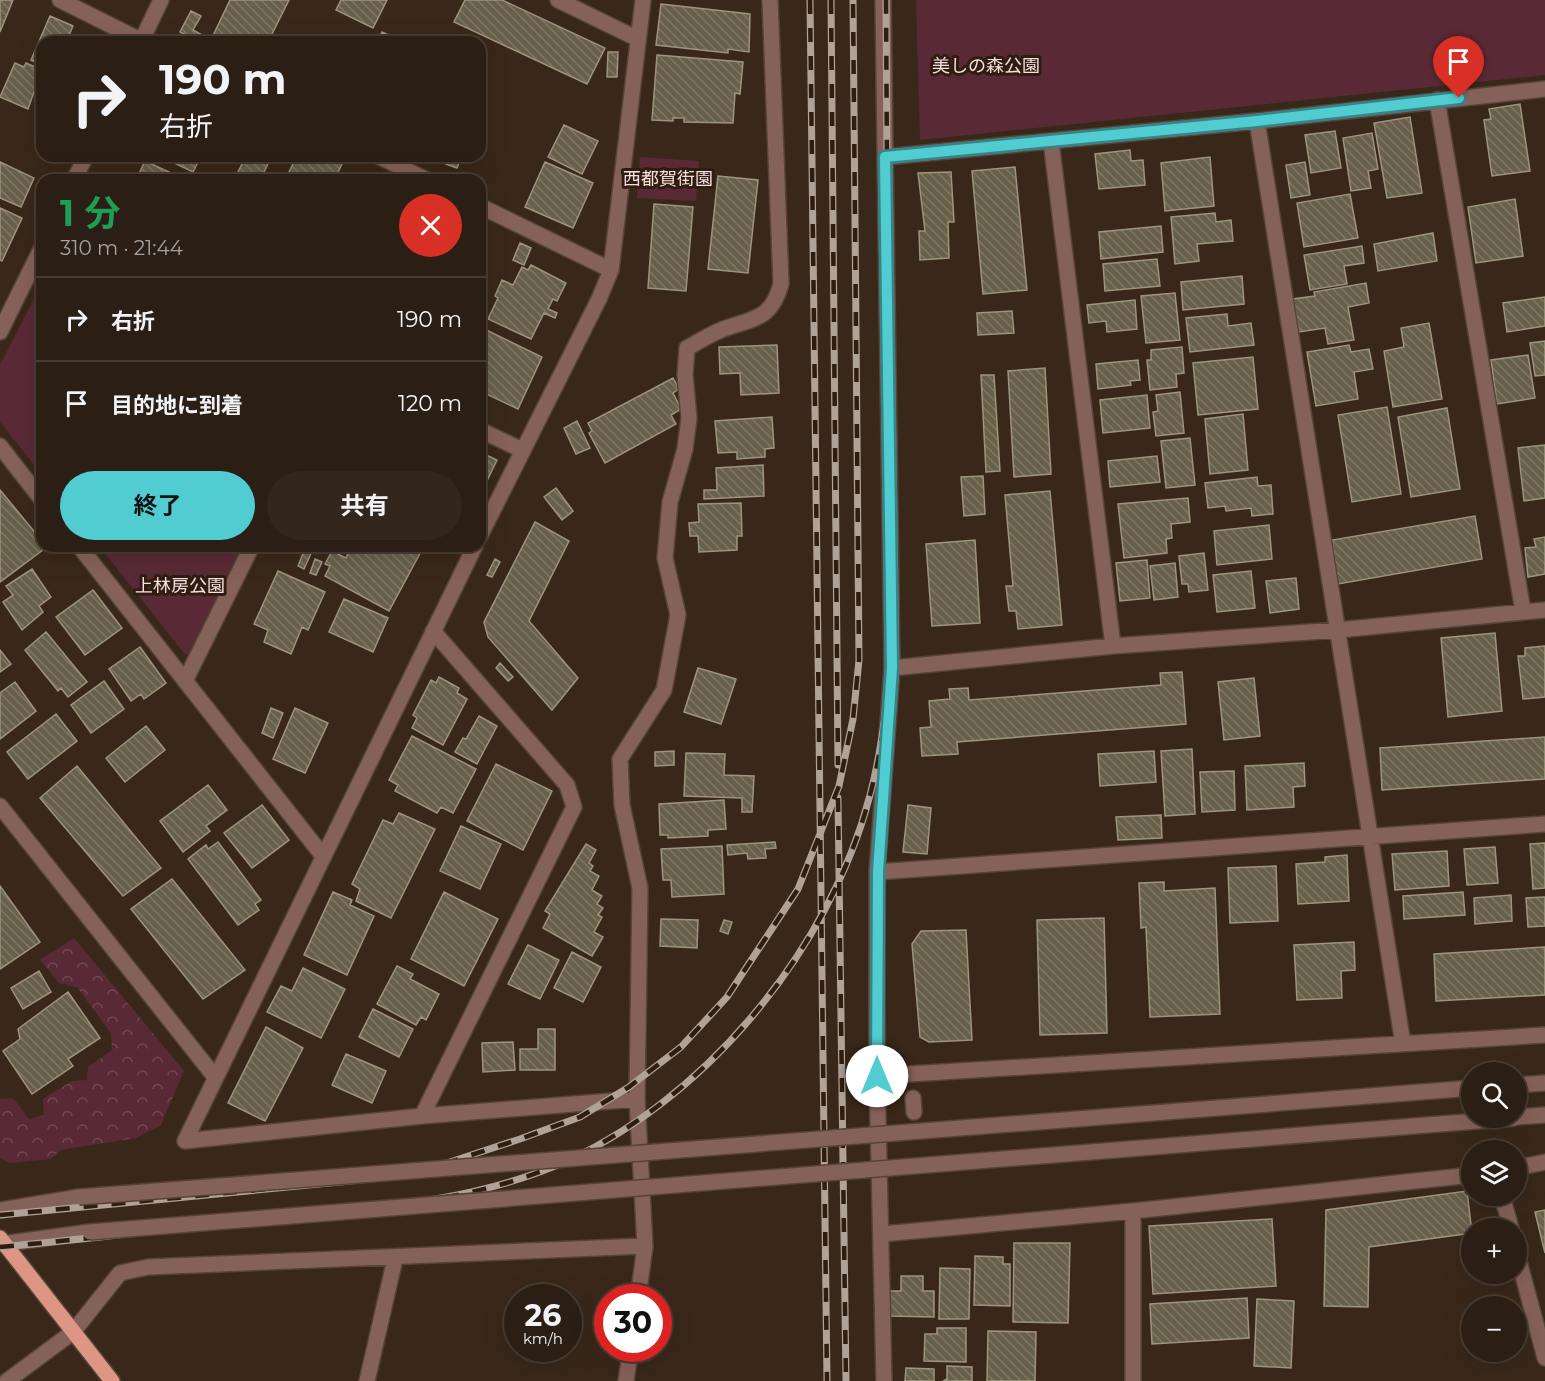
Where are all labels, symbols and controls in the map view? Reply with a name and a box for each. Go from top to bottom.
pin [1433,36,1484,98]
icon: arrive [1442,45,1475,78]
text: 190 m [159,53,287,105]
park label: 美しの森公園 [932,55,1040,77]
icon: right [60,60,138,138]
text: 右折 [159,110,213,143]
park label: 西都賀街園 [623,168,713,190]
text: 1 分 [60,191,120,235]
button: close [399,194,462,257]
text: 310 m · 21:44 [60,236,183,260]
icon: right [60,303,93,336]
text: 190 m [397,306,462,333]
text: 右折 [111,308,155,335]
icon: arrive [60,387,93,420]
text: 120 m [398,390,462,417]
text: 目的地に到着 [111,392,243,419]
button: 終了 [60,471,255,540]
button: 共有 [267,471,462,540]
park label: 上林房公園 [135,575,225,597]
position arrow [845,1044,909,1108]
map controls [1461,1062,1527,1362]
button: search [1461,1062,1527,1128]
button: layers [1461,1140,1527,1206]
button: + [1461,1218,1527,1284]
speed limit sign: 30 [594,1284,672,1362]
button: − [1461,1296,1527,1362]
text: 26 [525,1297,561,1334]
text: km/h [523,1329,563,1348]

